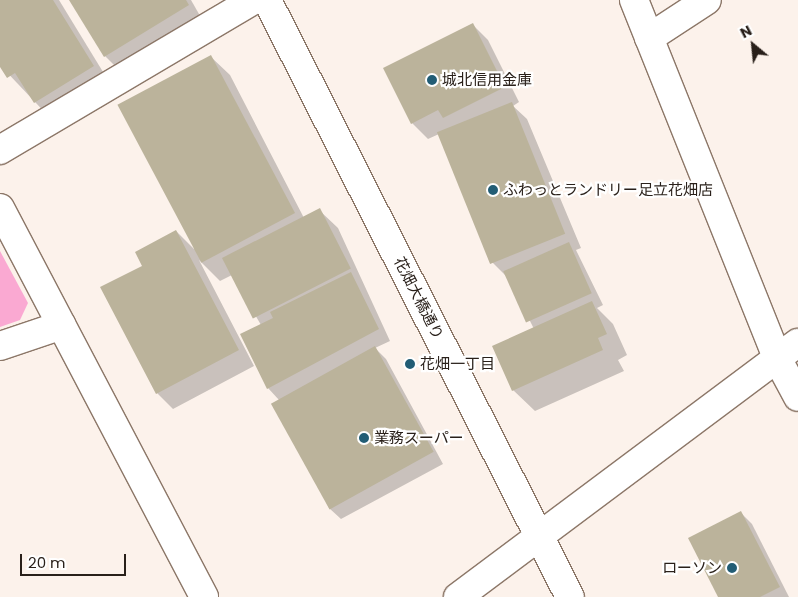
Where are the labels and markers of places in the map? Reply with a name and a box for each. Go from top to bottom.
place label: 城北信用金庫 [442,71,532,89]
marker: 城北信用金庫 [426,74,438,86]
place label: ふわっとランドリー足立花畑店 [503,181,713,199]
marker: ふわっとランドリー足立花畑店 [487,184,499,196]
place label: 花畑一丁目 [420,355,495,373]
marker: 花畑一丁目 [404,358,416,370]
place label: 業務スーパー [374,429,464,447]
marker: 業務スーパー [358,432,370,444]
place label: ローソン [662,559,722,577]
marker: ローソン [726,562,738,574]

